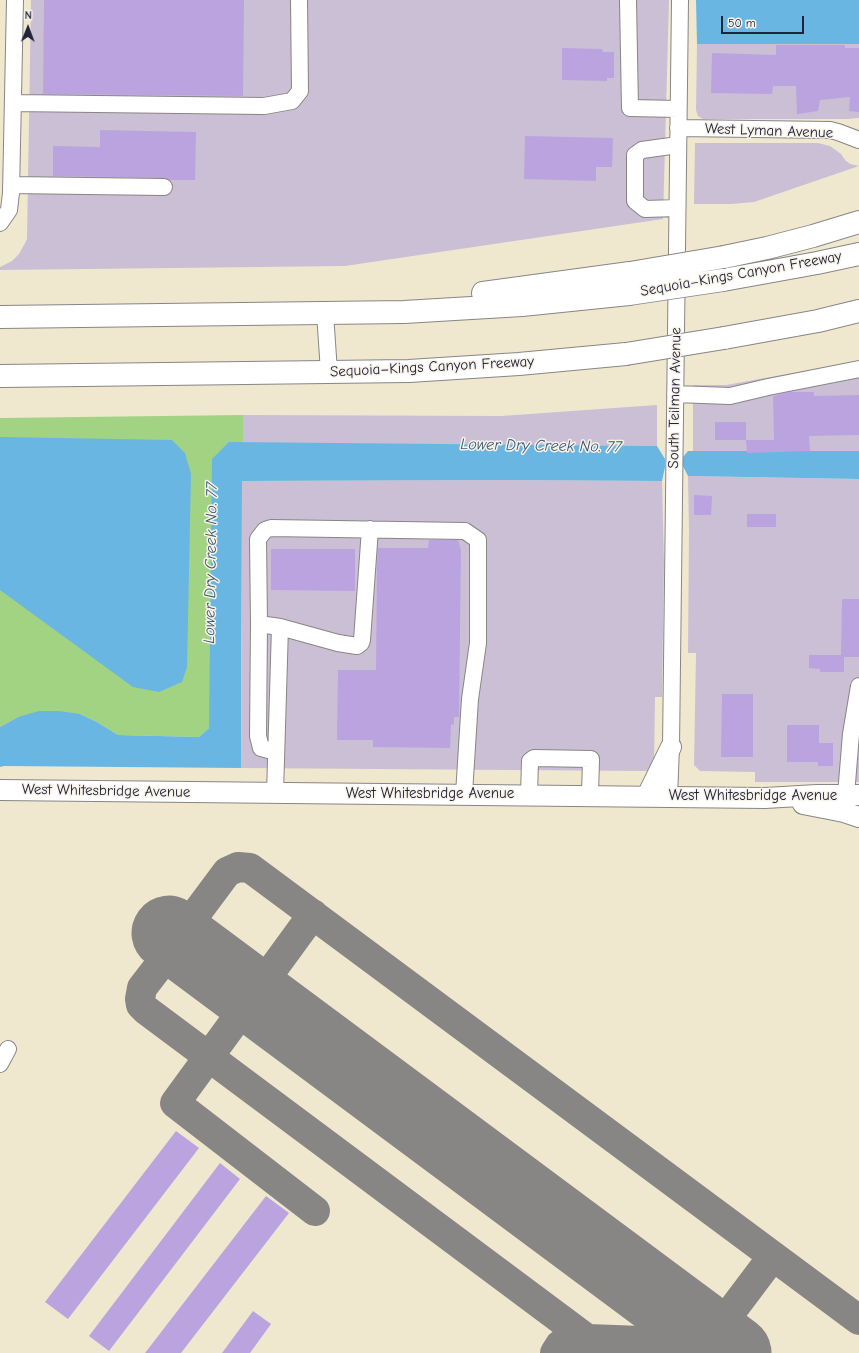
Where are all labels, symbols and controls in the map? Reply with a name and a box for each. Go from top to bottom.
north arrow [8,8,48,48]
scale bar [723,8,806,34]
text: N [25,9,32,22]
text: 50 m [728,16,756,30]
street label: West Lyman Avenue [705,120,833,142]
street label: Sequoia–Kings Canyon Freeway [639,247,843,301]
street label: South Teilman Avenue [665,327,685,469]
street label: Sequoia–Kings Canyon Freeway [330,353,534,381]
water label: Lower Dry Creek No. 77 [460,435,622,457]
water label: Lower Dry Creek No. 77 [200,482,222,644]
street label: West Whitesbridge Avenue [22,781,190,801]
street label: West Whitesbridge Avenue [346,785,514,803]
street label: West Whitesbridge Avenue [669,787,837,805]

